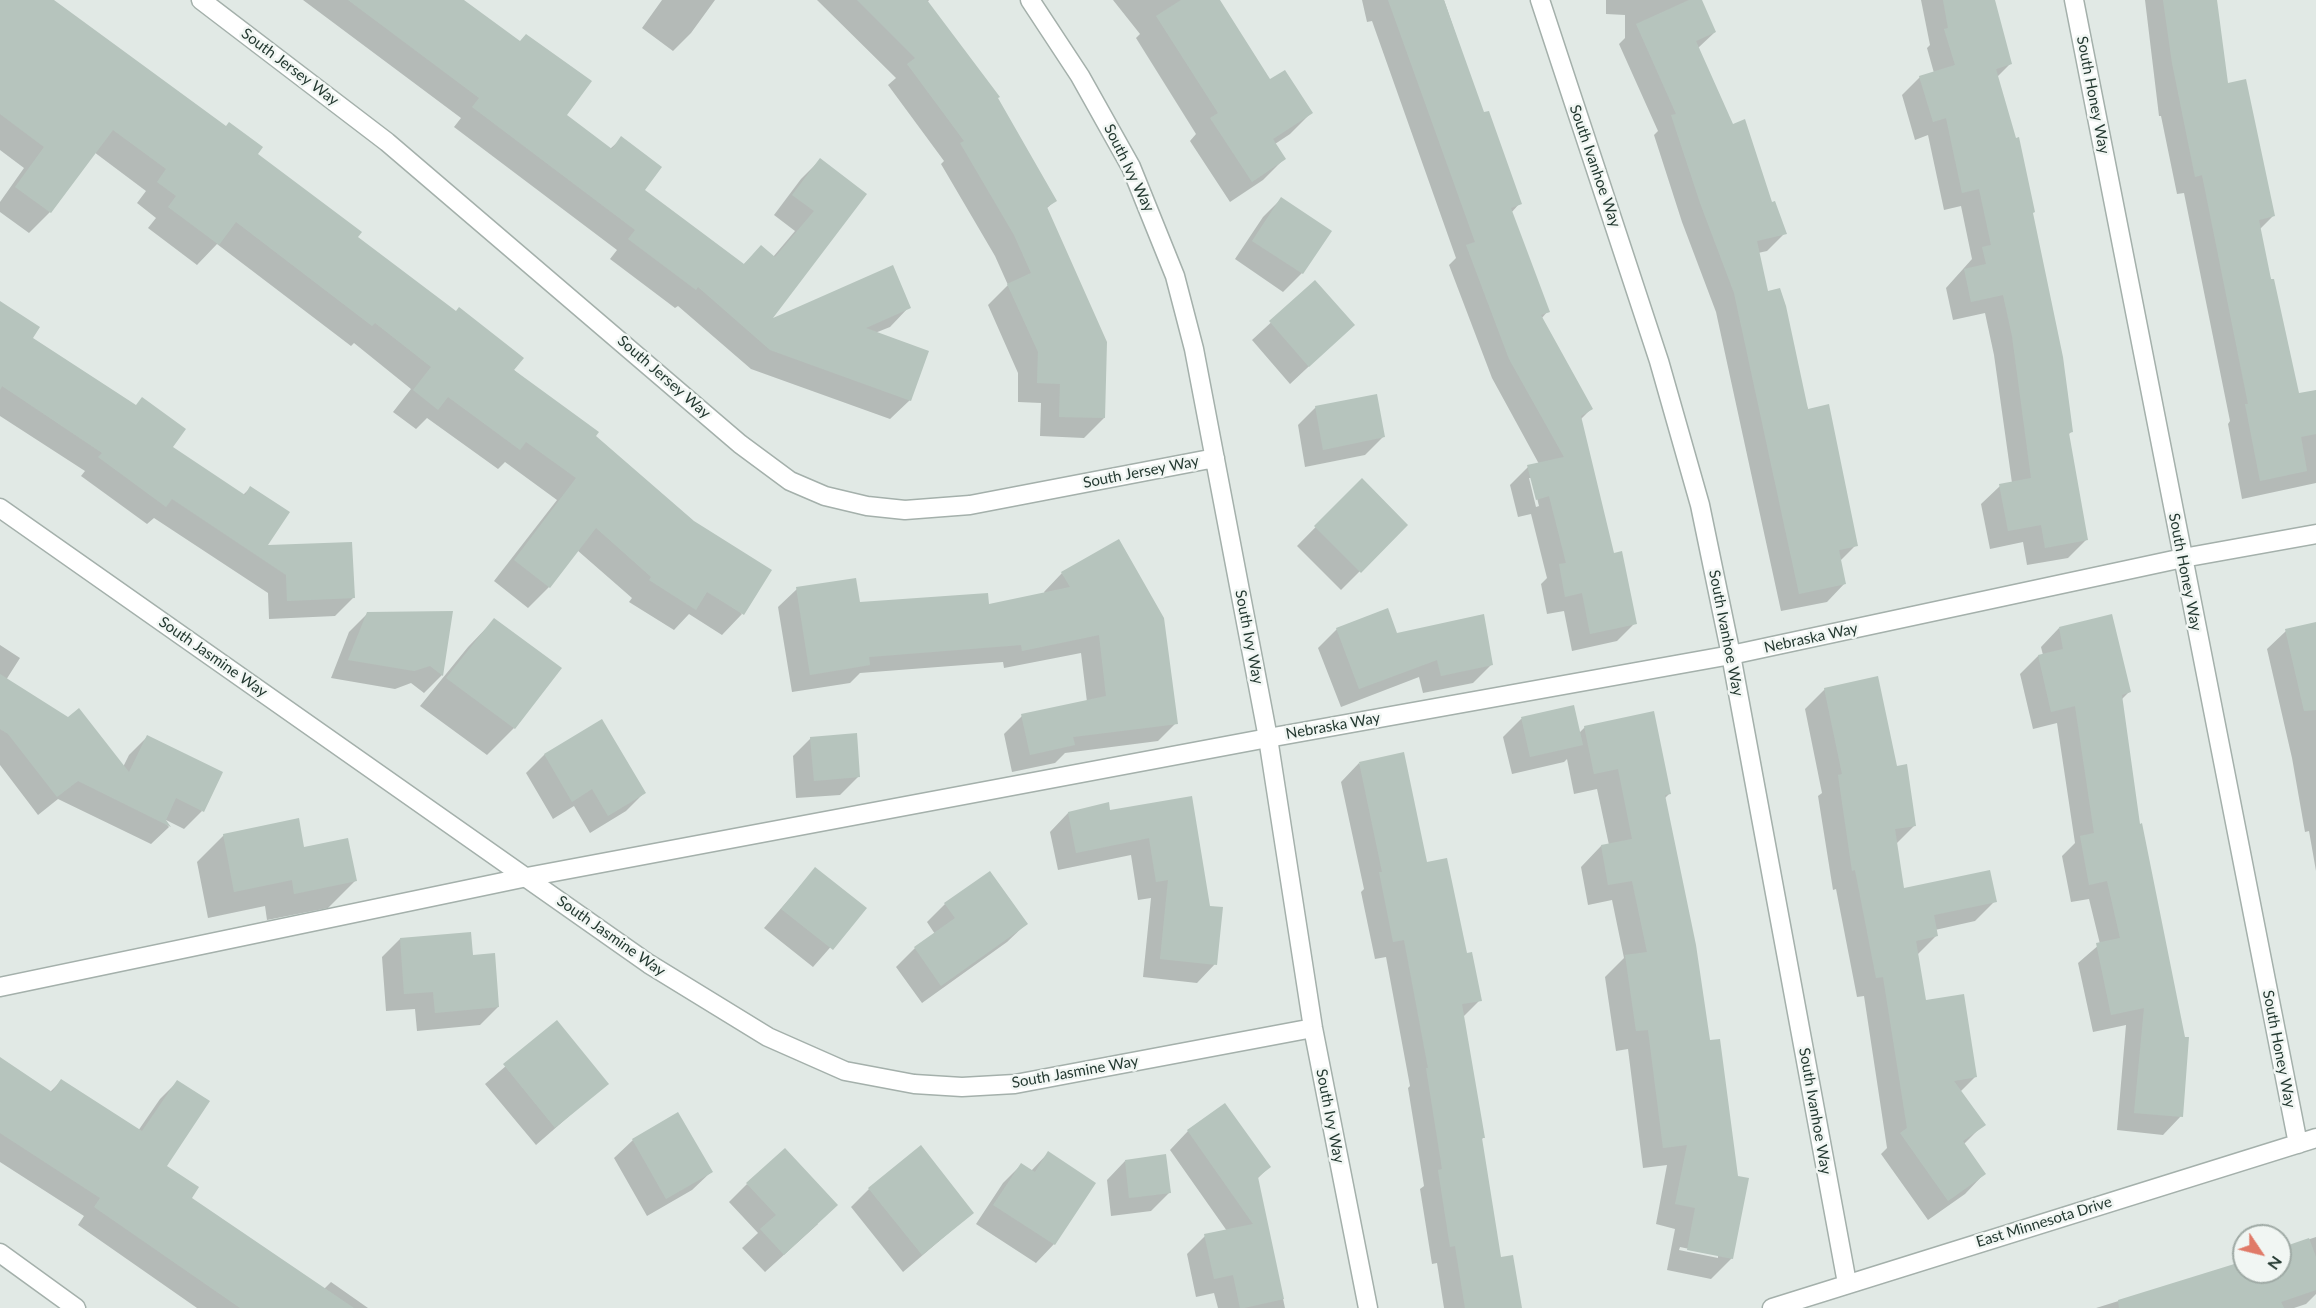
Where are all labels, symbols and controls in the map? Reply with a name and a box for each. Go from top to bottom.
street label: South Jersey Way [238,24,342,110]
street label: South Honey Way [2073,35,2113,155]
street label: South Ivanhoe Way [1566,102,1624,230]
street label: South Ivy Way [1100,121,1158,215]
street label: South Jersey Way [614,332,714,422]
street label: South Jersey Way [1082,452,1200,492]
street label: South Honey Way [2165,512,2205,632]
street label: South Ivanhoe Way [1705,568,1747,698]
street label: South Ivy Way [1231,588,1267,686]
street label: South Jasmine Way [155,613,271,701]
street label: Nebraska Way [1762,619,1860,657]
street label: Nebraska Way [1284,709,1382,743]
street label: South Jasmine Way [553,892,669,980]
street label: South Honey Way [2259,989,2299,1109]
street label: South Ivanhoe Way [1795,1046,1835,1176]
street label: South Jasmine Way [1010,1052,1140,1092]
street label: South Ivy Way [1312,1067,1348,1165]
street label: East Minnesota Drive [1974,1193,2114,1251]
north arrow [2232,1224,2292,1284]
text: N [2264,1253,2287,1274]

